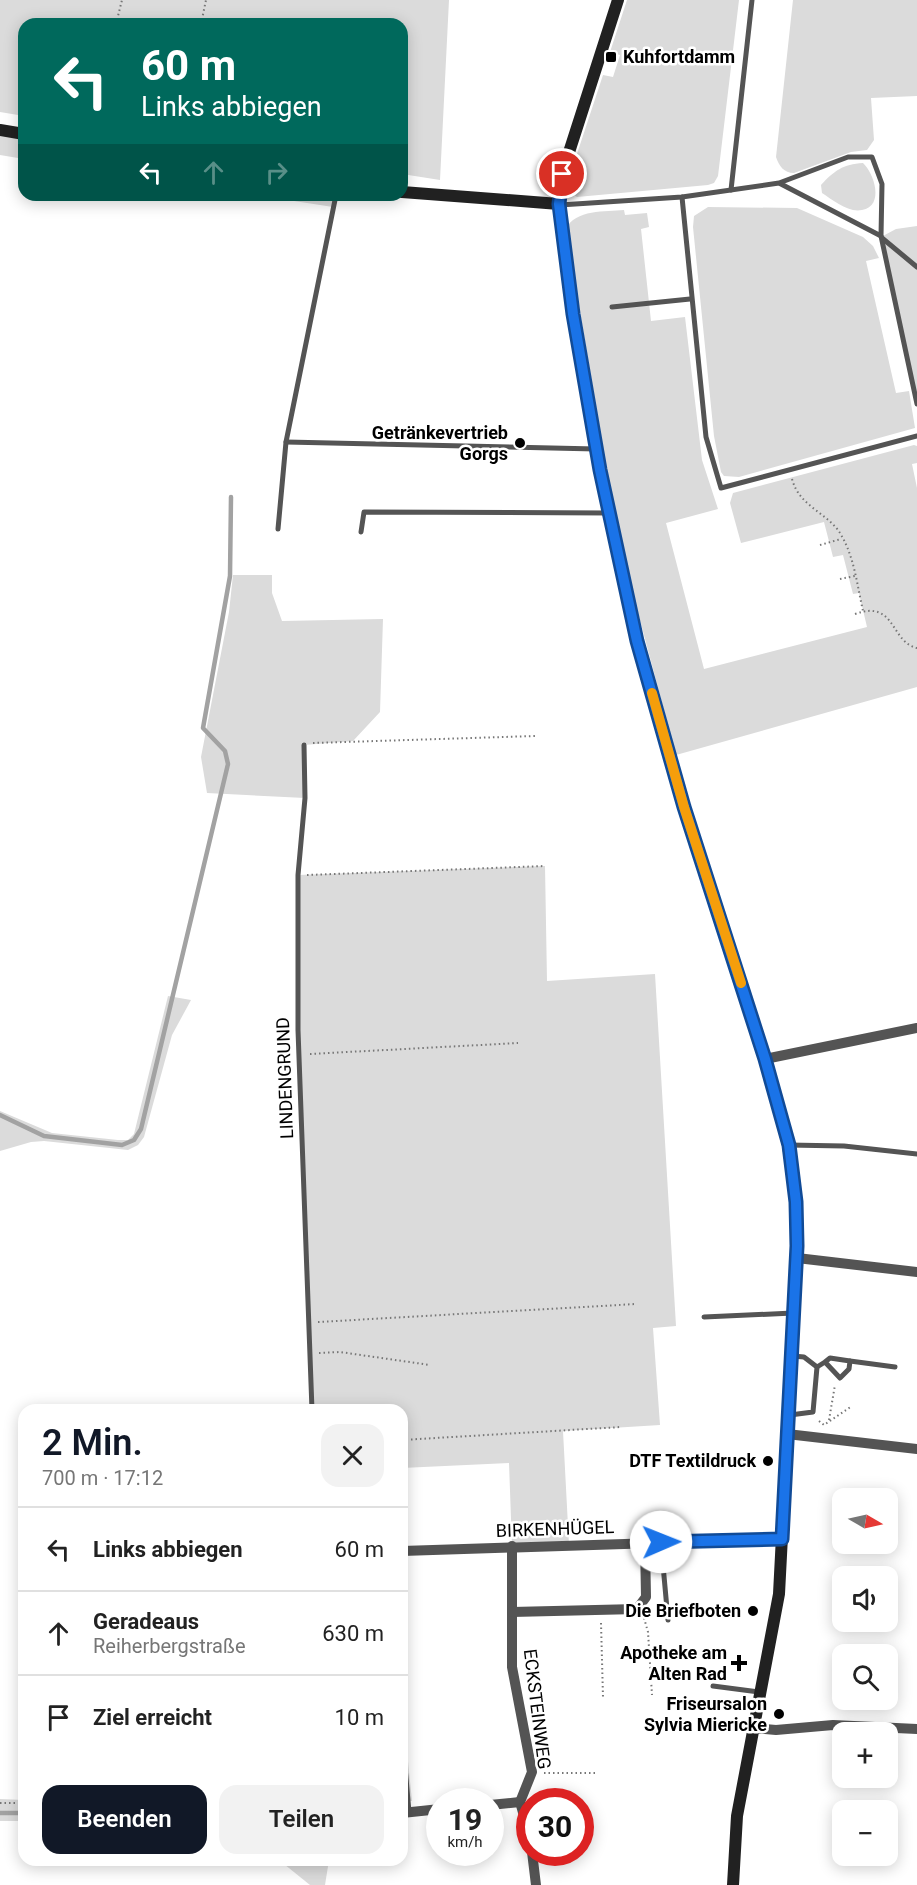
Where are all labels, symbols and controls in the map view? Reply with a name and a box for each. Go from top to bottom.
text: 60 m [141,41,236,90]
icon: left [42,42,120,120]
place label: Kuhfortdamm [623,46,735,67]
marker: Kuhfortdamm [604,50,618,64]
text: Links abbiegen [141,91,322,123]
pin [536,148,587,199]
icon: left [134,156,167,189]
icon: ahead [197,156,230,189]
icon: right [260,156,293,189]
icon: arrive [545,157,578,190]
place label: Getränkevertrieb Gorgs [372,422,508,464]
marker: Getränkevertrieb Gorgs [513,436,527,450]
street label: LINDENGRUND [272,1017,297,1139]
text: 2 Min. [42,1422,143,1464]
button: close [321,1424,384,1487]
place label: DTF Textildruck [629,1450,756,1471]
marker: DTF Textildruck [761,1454,775,1468]
text: 700 m · 17:12 [42,1466,163,1490]
north arrow [832,1488,898,1554]
map controls [832,1488,898,1866]
position arrow [629,1510,693,1574]
street label: BIRKENHÜGEL [496,1516,615,1541]
icon: left [42,1533,75,1566]
text: Links abbiegen [93,1537,243,1562]
text: 60 m [335,1537,384,1562]
button: sound [832,1566,898,1632]
place label: Die Briefboten [625,1600,741,1621]
marker: Die Briefboten [746,1604,760,1618]
text: Geradeaus [93,1609,199,1634]
icon: ahead [42,1617,75,1650]
text: 630 m [322,1621,384,1646]
text: Reiherbergstraße [93,1634,245,1658]
place label: Apotheke am Alten Rad [620,1642,727,1684]
button: search [832,1644,898,1710]
street label: ECKSTEINWEG [520,1648,555,1770]
marker: Apotheke am Alten Rad [732,1656,746,1670]
place label: Friseursalon Sylvia Miericke [644,1693,767,1735]
icon: arrive [42,1701,75,1734]
text: Ziel erreicht [93,1705,212,1730]
text: 10 m [335,1705,384,1730]
marker: Friseursalon Sylvia Miericke [772,1707,786,1721]
button: + [832,1722,898,1788]
button: Beenden [42,1785,207,1854]
button: Teilen [219,1785,384,1854]
speed limit sign: 30 [516,1788,594,1866]
button: − [832,1800,898,1866]
text: 19 [448,1802,482,1837]
text: km/h [447,1833,483,1851]

